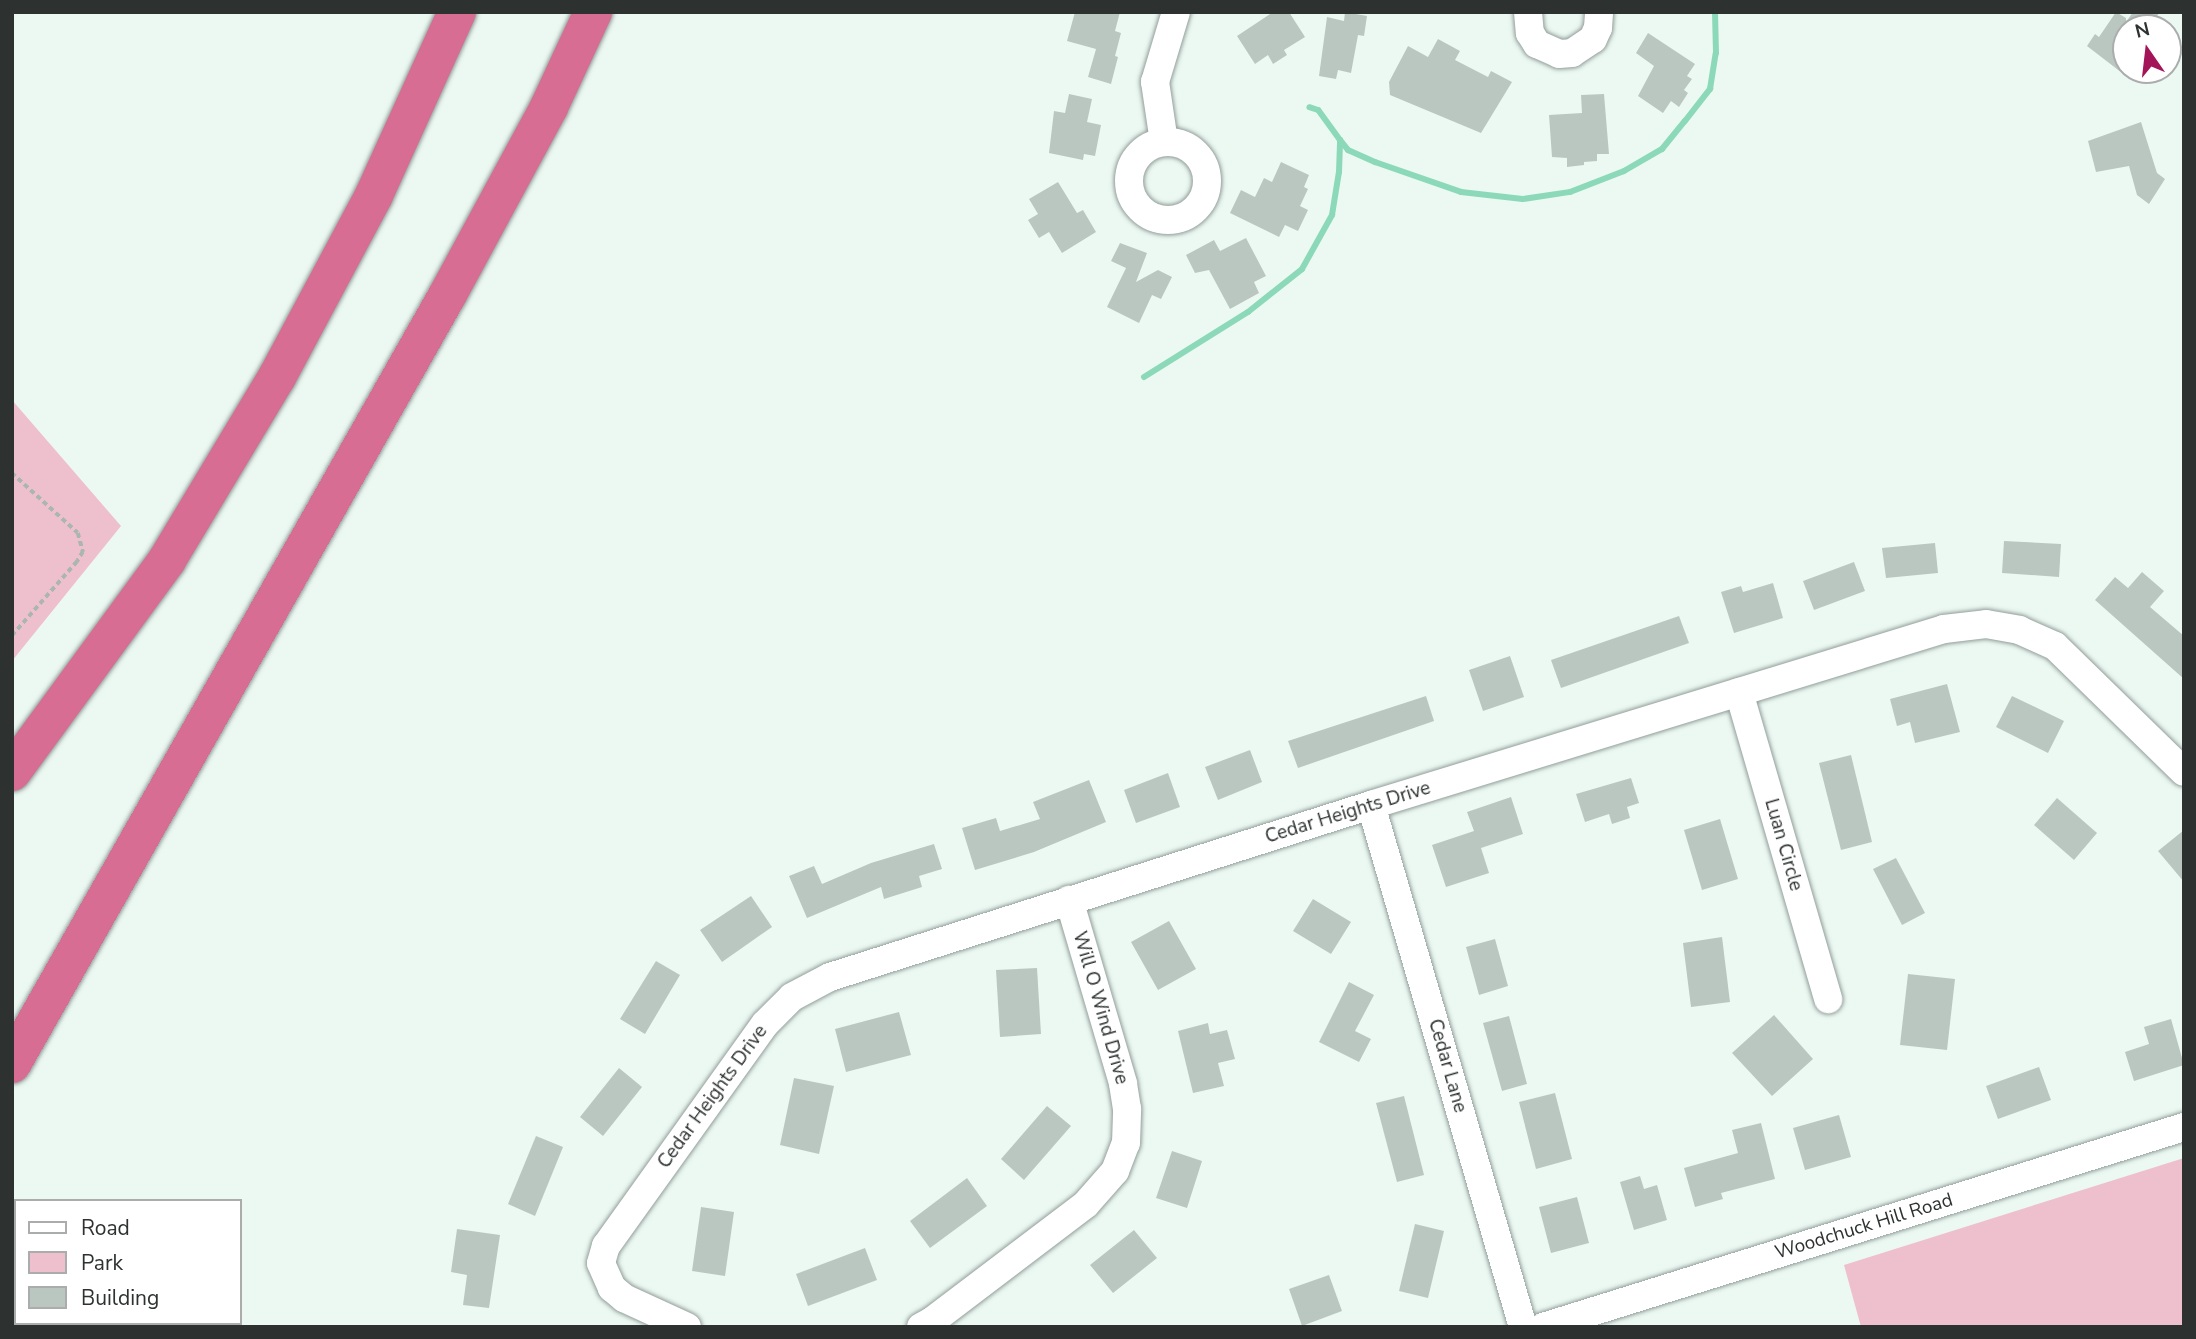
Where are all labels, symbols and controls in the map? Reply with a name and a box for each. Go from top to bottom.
north arrow [2112,14,2182,84]
text: N [2132,16,2152,45]
street label: Cedar Heights Drive [1263,777,1433,849]
street label: Luan Circle [1759,796,1807,894]
street label: Will O Wind Drive [1067,929,1133,1087]
street label: Cedar Lane [1423,1017,1471,1115]
street label: Cedar Heights Drive [653,1021,773,1173]
street label: Woodchuck Hill Road [1772,1189,1956,1265]
legend [14,1199,242,1325]
text: Road [81,1214,130,1242]
text: Park [81,1249,123,1277]
text: Building [81,1284,159,1312]

